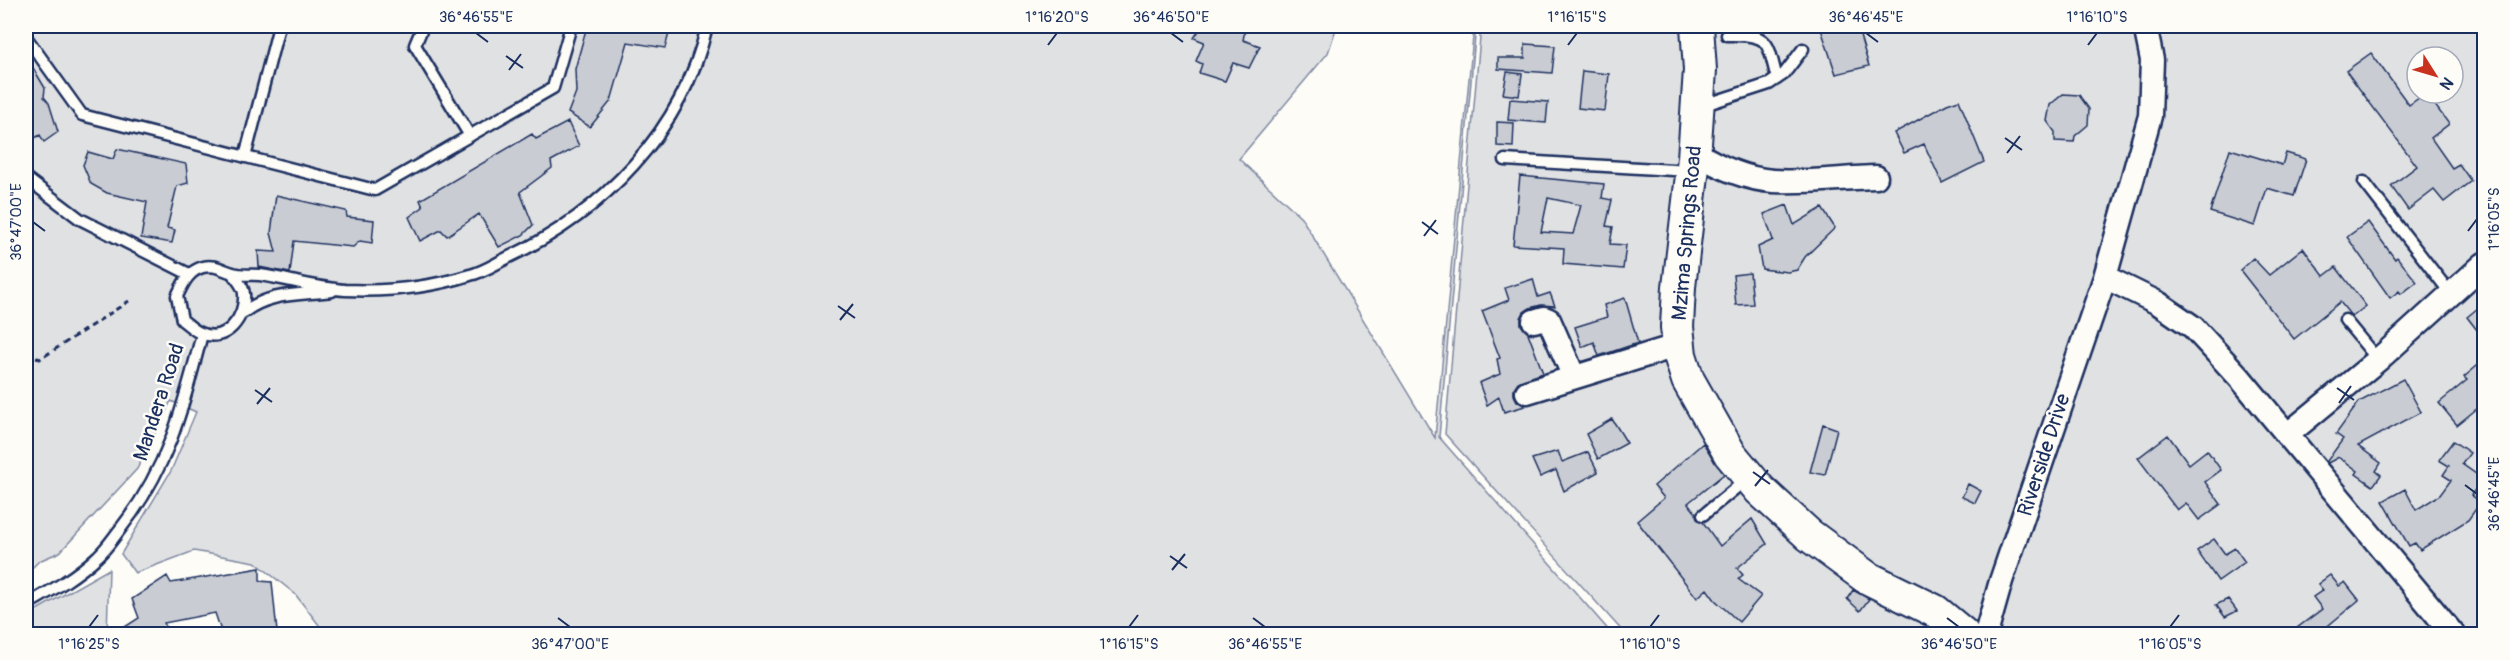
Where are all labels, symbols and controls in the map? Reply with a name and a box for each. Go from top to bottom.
text: 36°46'55"E [439,8,513,27]
text: 1°16'20"S [1025,8,1089,27]
text: 36°46'50"E [1133,8,1209,27]
text: 1°16'15"S [1548,8,1606,27]
text: 36°46'45"E [1829,8,1904,27]
text: 1°16'10"S [2067,8,2127,27]
north arrow [2405,45,2465,105]
text: N [2435,73,2457,94]
street label: Mzima Springs Road [1666,144,1708,322]
text: 36°47'00"E [7,183,26,261]
text: 1°16'05"S [2485,187,2504,251]
street label: Mandera Road [127,340,191,464]
street label: Riverside Drive [2012,390,2077,520]
text: 36°46'45"E [2485,456,2504,531]
text: 1°16'25"S [58,635,120,654]
text: 36°47'00"E [531,635,609,654]
text: 1°16'15"S [1100,635,1158,654]
text: 36°46'55"E [1228,635,1302,654]
text: 1°16'10"S [1620,635,1680,654]
text: 36°46'50"E [1921,635,1997,654]
text: 1°16'05"S [2138,635,2202,654]

